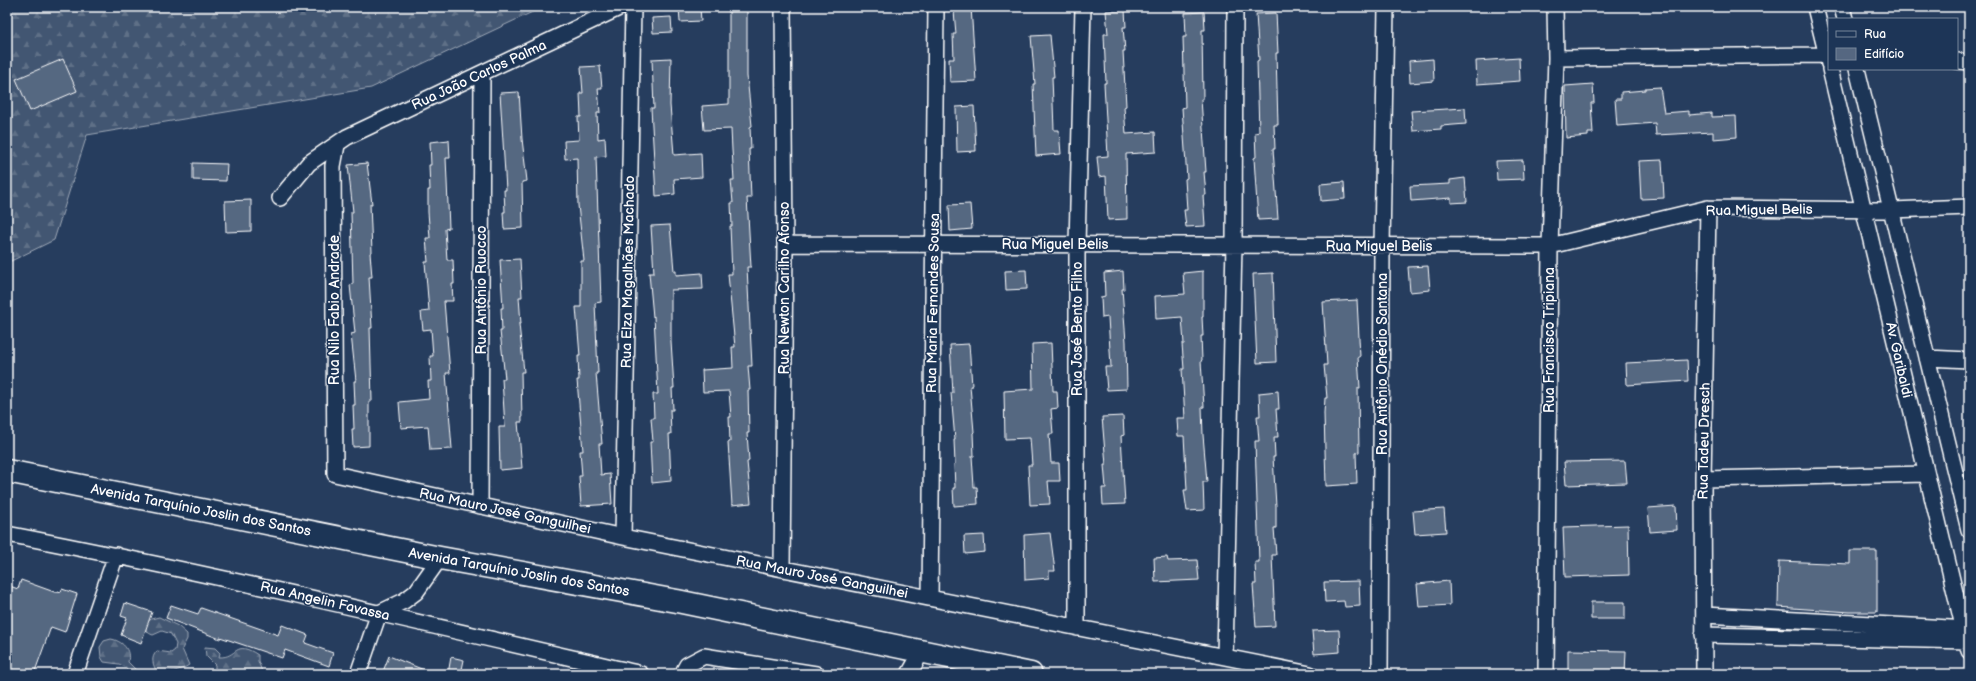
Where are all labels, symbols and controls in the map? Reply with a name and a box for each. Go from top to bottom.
legend [1828,18,1958,70]
text: Rua [1864,27,1886,42]
street label: Rua João Carlos Palma [409,36,549,114]
text: Edifício [1864,47,1904,62]
street label: Rua Elza Magalhães Machado [618,175,638,369]
street label: Rua Newton Carilho Afonso [776,201,793,375]
street label: Rua Miguel Belis [1705,201,1813,219]
street label: Rua Maria Fernandes Sousa [923,213,943,393]
street label: Rua Antônio Ruocco [473,225,490,355]
street label: Rua Nilo Fabio Andrade [326,235,343,385]
street label: Rua Miguel Belis [1001,236,1109,253]
street label: Rua Miguel Belis [1325,238,1433,255]
street label: Rua José Bento Filho [1069,262,1086,396]
street label: Rua Francisco Tripiana [1541,267,1558,413]
street label: Rua Antônio Onédio Santana [1374,273,1391,455]
street label: Av. Garibaldi [1882,320,1916,400]
street label: Rua Tadeu Dresch [1694,382,1714,500]
street label: Avenida Tarquínio Joslin dos Santos [89,480,313,540]
street label: Rua Mauro José Ganguilhei [418,484,592,538]
street label: Avenida Tarquínio Joslin dos Santos [407,544,631,600]
street label: Rua Mauro José Ganguilhei [734,552,910,602]
street label: Rua Angelin Favassa [259,578,392,624]

